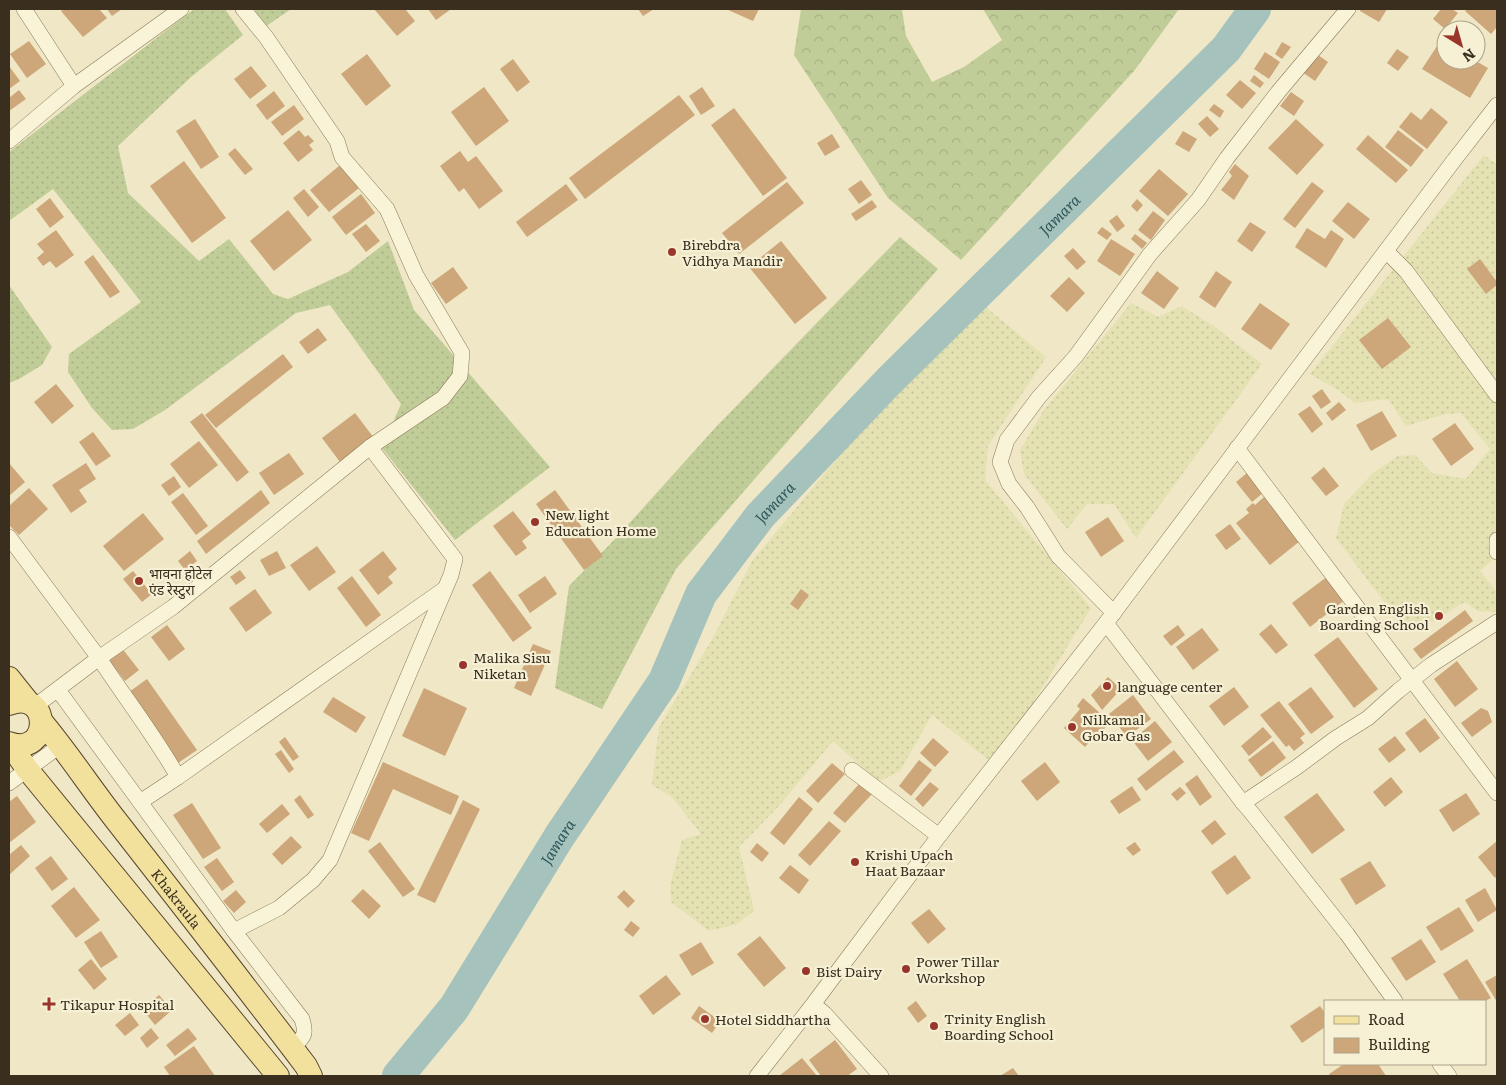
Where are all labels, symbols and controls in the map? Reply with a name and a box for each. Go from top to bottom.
north arrow [1436,20,1486,70]
text: N [1459,45,1480,68]
water label: Jamara [1033,188,1085,240]
place label: Birebdra Vidhya Mandir [682,234,783,270]
marker: Birebdra Vidhya Mandir [666,246,678,258]
water label: Jamara [748,475,800,527]
place label: New light Education Home [545,504,656,540]
marker: New light Education Home [529,516,541,528]
place label: भावना होटेल एंड रेस्टुरा [149,563,213,600]
marker: भावना होटेल एंड रेस्टुरा [133,575,145,587]
place label: Garden English Boarding School [1319,598,1429,634]
marker: Garden English Boarding School [1433,610,1445,622]
place label: Malika Sisu Niketan [473,647,551,683]
marker: Malika Sisu Niketan [457,659,469,671]
place label: language center [1117,676,1223,696]
marker: language center [1101,680,1113,692]
place label: Nilkamal Gobar Gas [1082,709,1150,745]
marker: Nilkamal Gobar Gas [1066,721,1078,733]
water label: Jamara [534,813,580,868]
place label: Krishi Upach Haat Bazaar [865,844,953,880]
marker: Krishi Upach Haat Bazaar [849,856,861,868]
street label: Khakraula [147,864,207,933]
place label: Power Tillar Workshop [916,951,1000,987]
place label: Bist Dairy [816,961,883,981]
marker: Power Tillar Workshop [900,963,912,975]
marker: Bist Dairy [800,965,812,977]
place label: Tikapur Hospital [60,994,175,1014]
marker: Tikapur Hospital [42,997,56,1011]
legend [1324,1000,1486,1065]
text: Road [1368,1007,1404,1030]
place label: Trinity English Boarding School [944,1008,1054,1044]
place label: Hotel Siddhartha [715,1009,831,1029]
marker: Hotel Siddhartha [699,1013,711,1025]
marker: Trinity English Boarding School [928,1020,940,1032]
text: Building [1368,1032,1430,1055]

